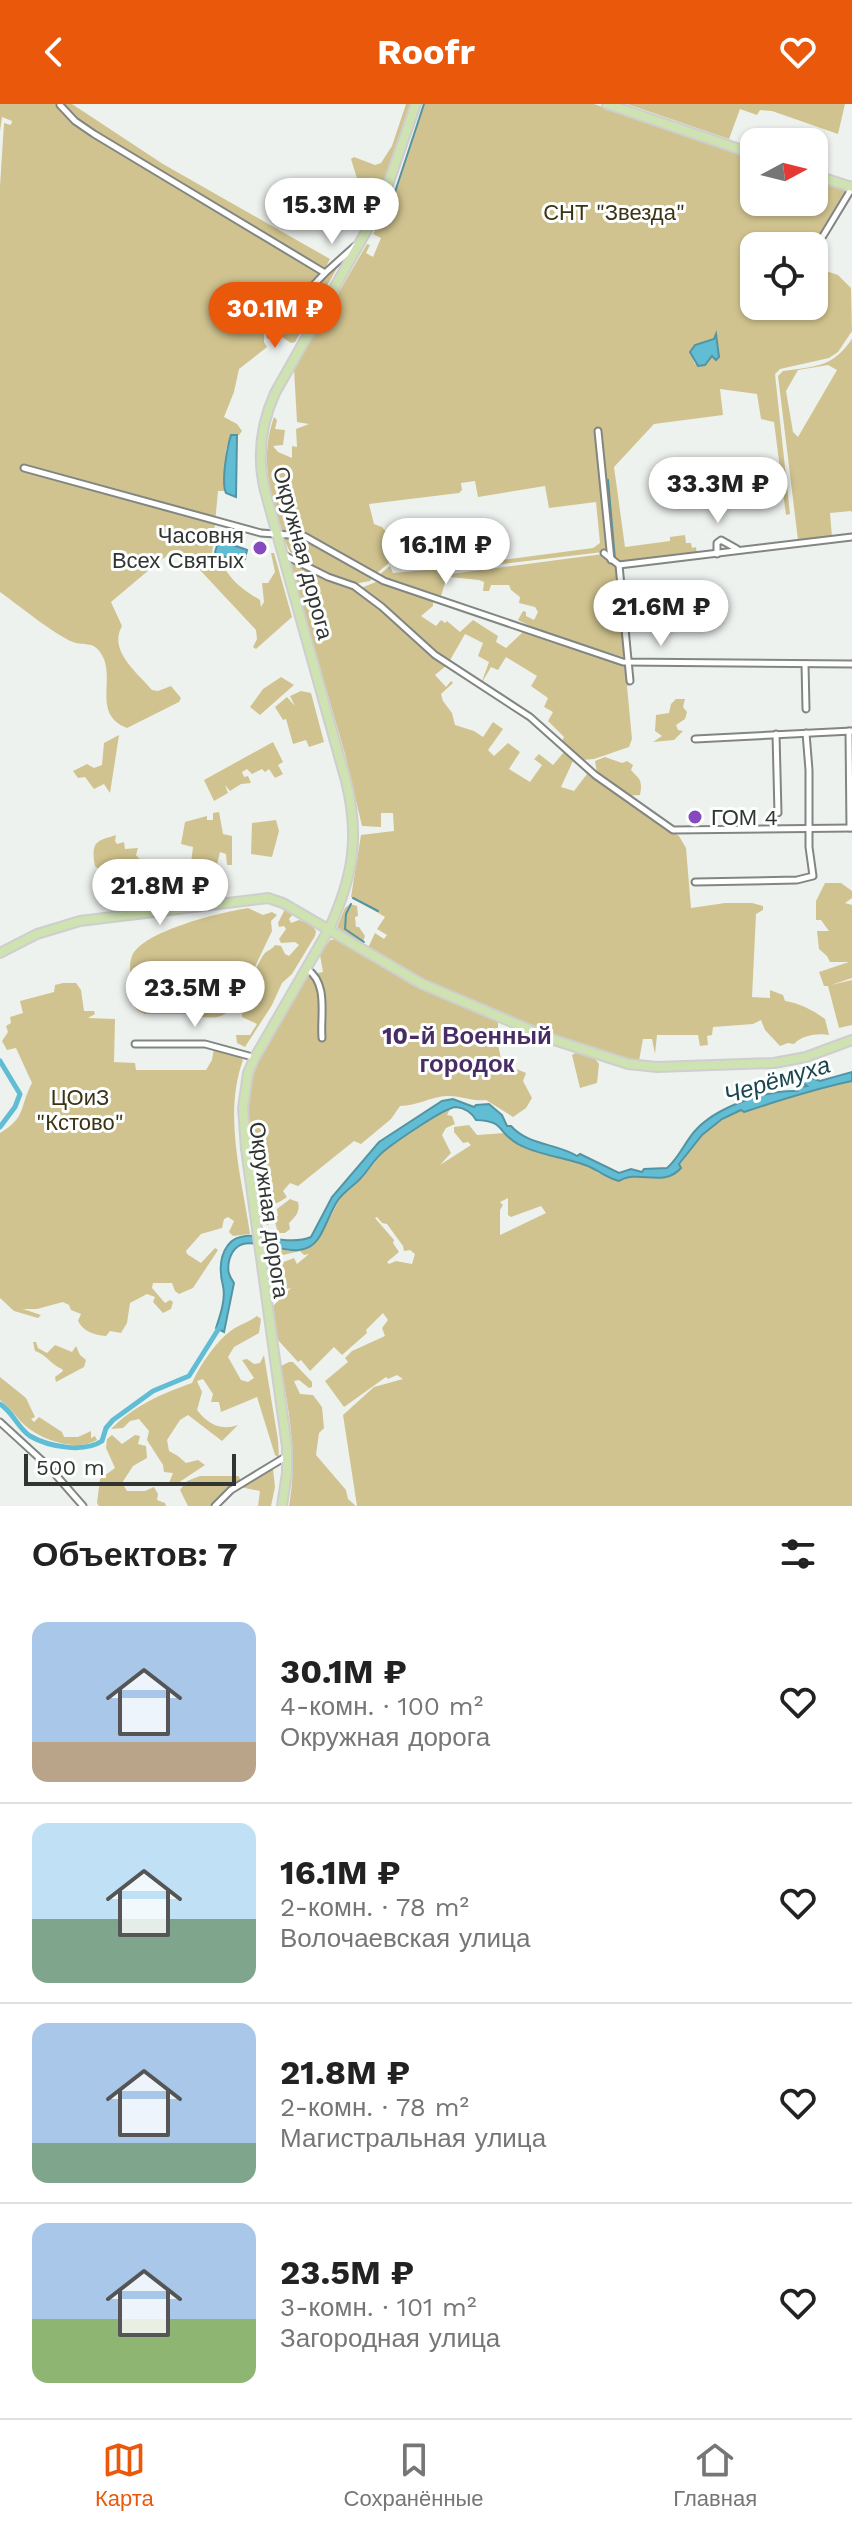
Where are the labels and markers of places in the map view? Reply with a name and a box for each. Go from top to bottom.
pin: 15.3M ₽ [258,178,406,246]
pin: 30.1M ₽ [201,282,349,350]
pin: 33.3M ₽ [644,457,792,525]
pin: 16.1M ₽ [372,518,520,586]
place label: Часовня Всех Святых [112,523,244,573]
marker: Часовня Всех Святых [251,539,269,557]
pin: 21.6M ₽ [587,580,735,648]
place label: ГОМ 4 [711,805,778,830]
marker: ГОМ 4 [686,808,704,826]
pin: 21.8M ₽ [86,859,234,927]
pin: 23.5M ₽ [121,961,269,1029]

